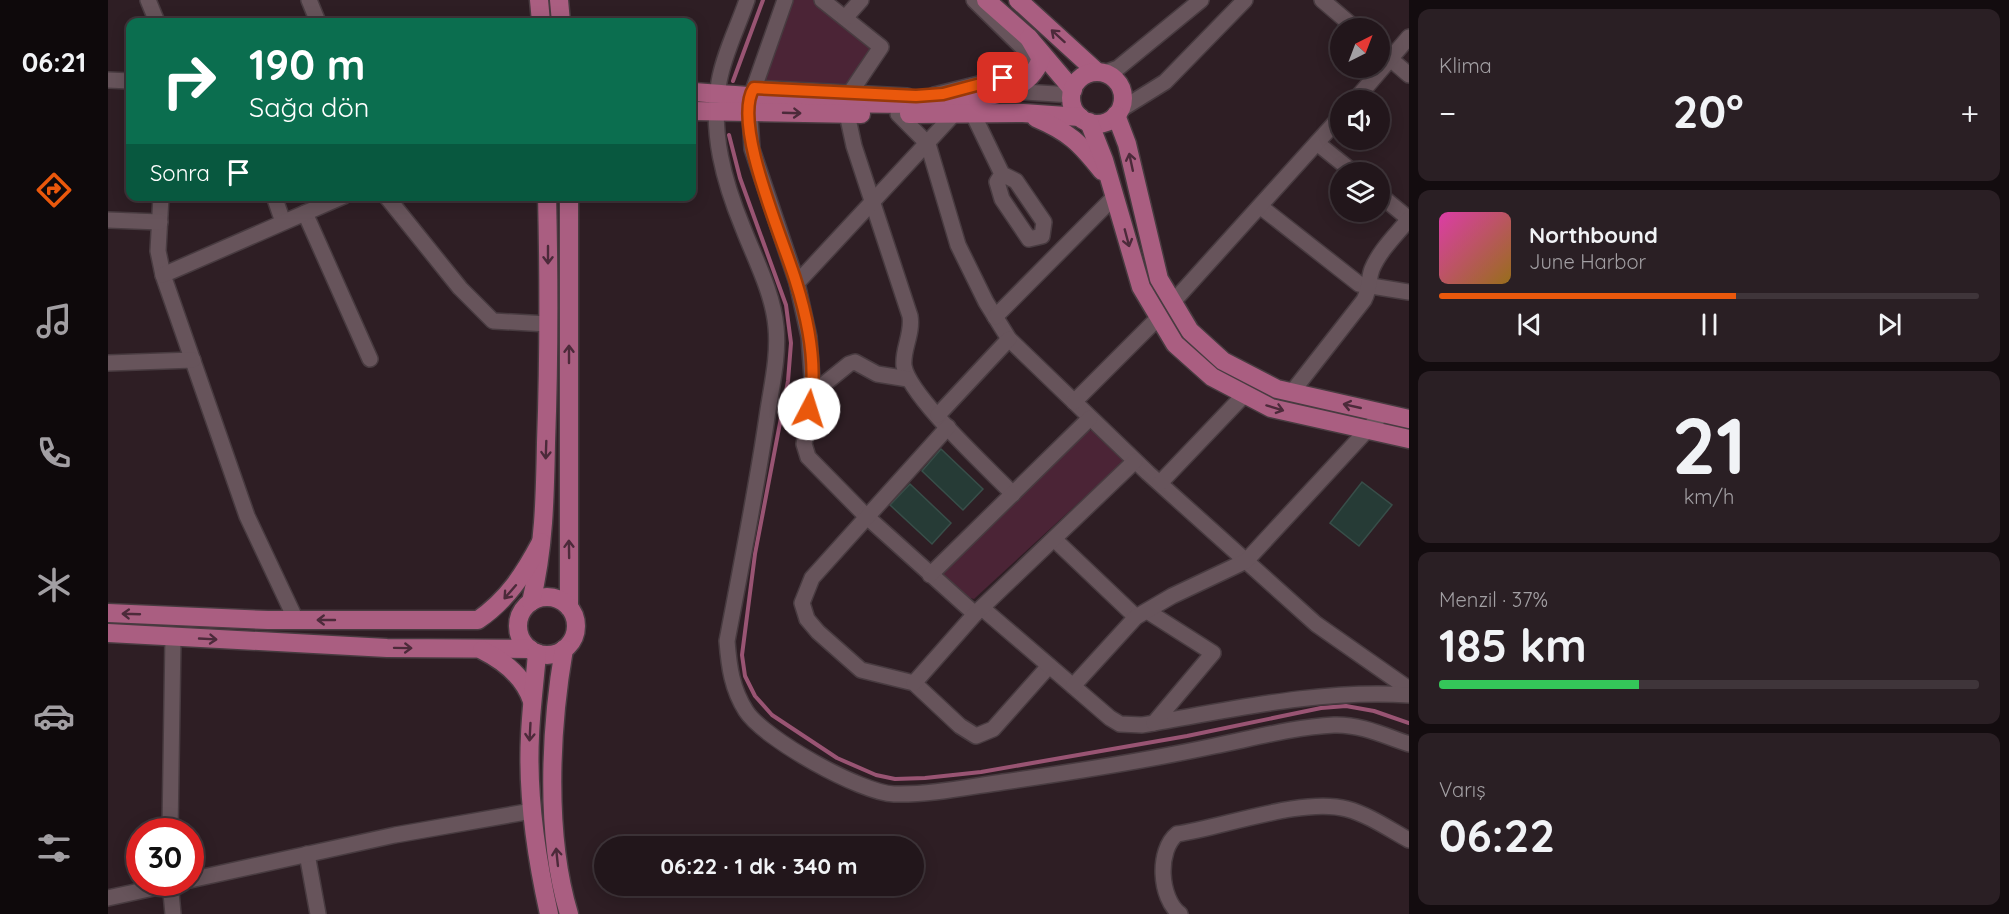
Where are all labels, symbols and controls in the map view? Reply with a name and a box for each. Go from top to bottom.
north arrow [1330,18,1390,78]
map controls [1330,18,1390,222]
one-way arrow [1050,29,1065,43]
text: 190 m [249,38,365,91]
icon: right [150,42,228,120]
text: 06:21 [22,45,86,79]
pin [977,52,1028,103]
text: Klima [1439,53,1492,78]
icon: arrive [986,61,1019,94]
text: 20° [1673,83,1744,139]
text: Sağa dön [249,90,369,124]
button: sound [1330,90,1390,150]
text: − [1439,92,1456,133]
text: + [1960,92,1979,133]
one-way arrow [781,108,801,119]
one-way arrow [1125,153,1136,172]
icon: arrive [222,156,255,189]
text: Sonra [150,159,210,187]
button: layers [1330,162,1390,222]
icon: directions [33,169,75,211]
text: Northbound [1529,221,1658,249]
one-way arrow [1122,228,1134,247]
one-way arrow [542,244,554,264]
text: June Harbor [1529,249,1646,274]
icon: music [33,300,75,342]
icon: previous [1513,308,1546,341]
icon: pause [1693,308,1726,341]
icon: next [1873,308,1906,341]
one-way arrow [563,344,575,364]
position arrow [777,377,841,441]
text: 21 [1672,396,1746,494]
one-way arrow [1343,400,1362,411]
one-way arrow [1265,403,1284,414]
icon: phone [33,432,75,474]
one-way arrow [541,439,552,459]
text: km/h [1684,484,1734,509]
one-way arrow [563,539,575,559]
icon: climate [33,564,75,606]
one-way arrow [503,584,517,599]
text: Menzil · 37% [1439,587,1548,612]
one-way arrow [122,609,142,620]
one-way arrow [316,614,336,626]
text: 185 km [1439,617,1587,673]
one-way arrow [198,633,218,644]
one-way arrow [393,642,413,654]
icon: car [33,695,75,737]
one-way arrow [525,722,536,742]
text: Varış [1439,777,1486,802]
text: 06:22 [1439,807,1555,863]
speed limit sign: 30 [126,818,204,896]
icon: filters [33,827,75,869]
one-way arrow [551,847,562,867]
text: 06:22 · 1 dk · 340 m [661,852,857,880]

